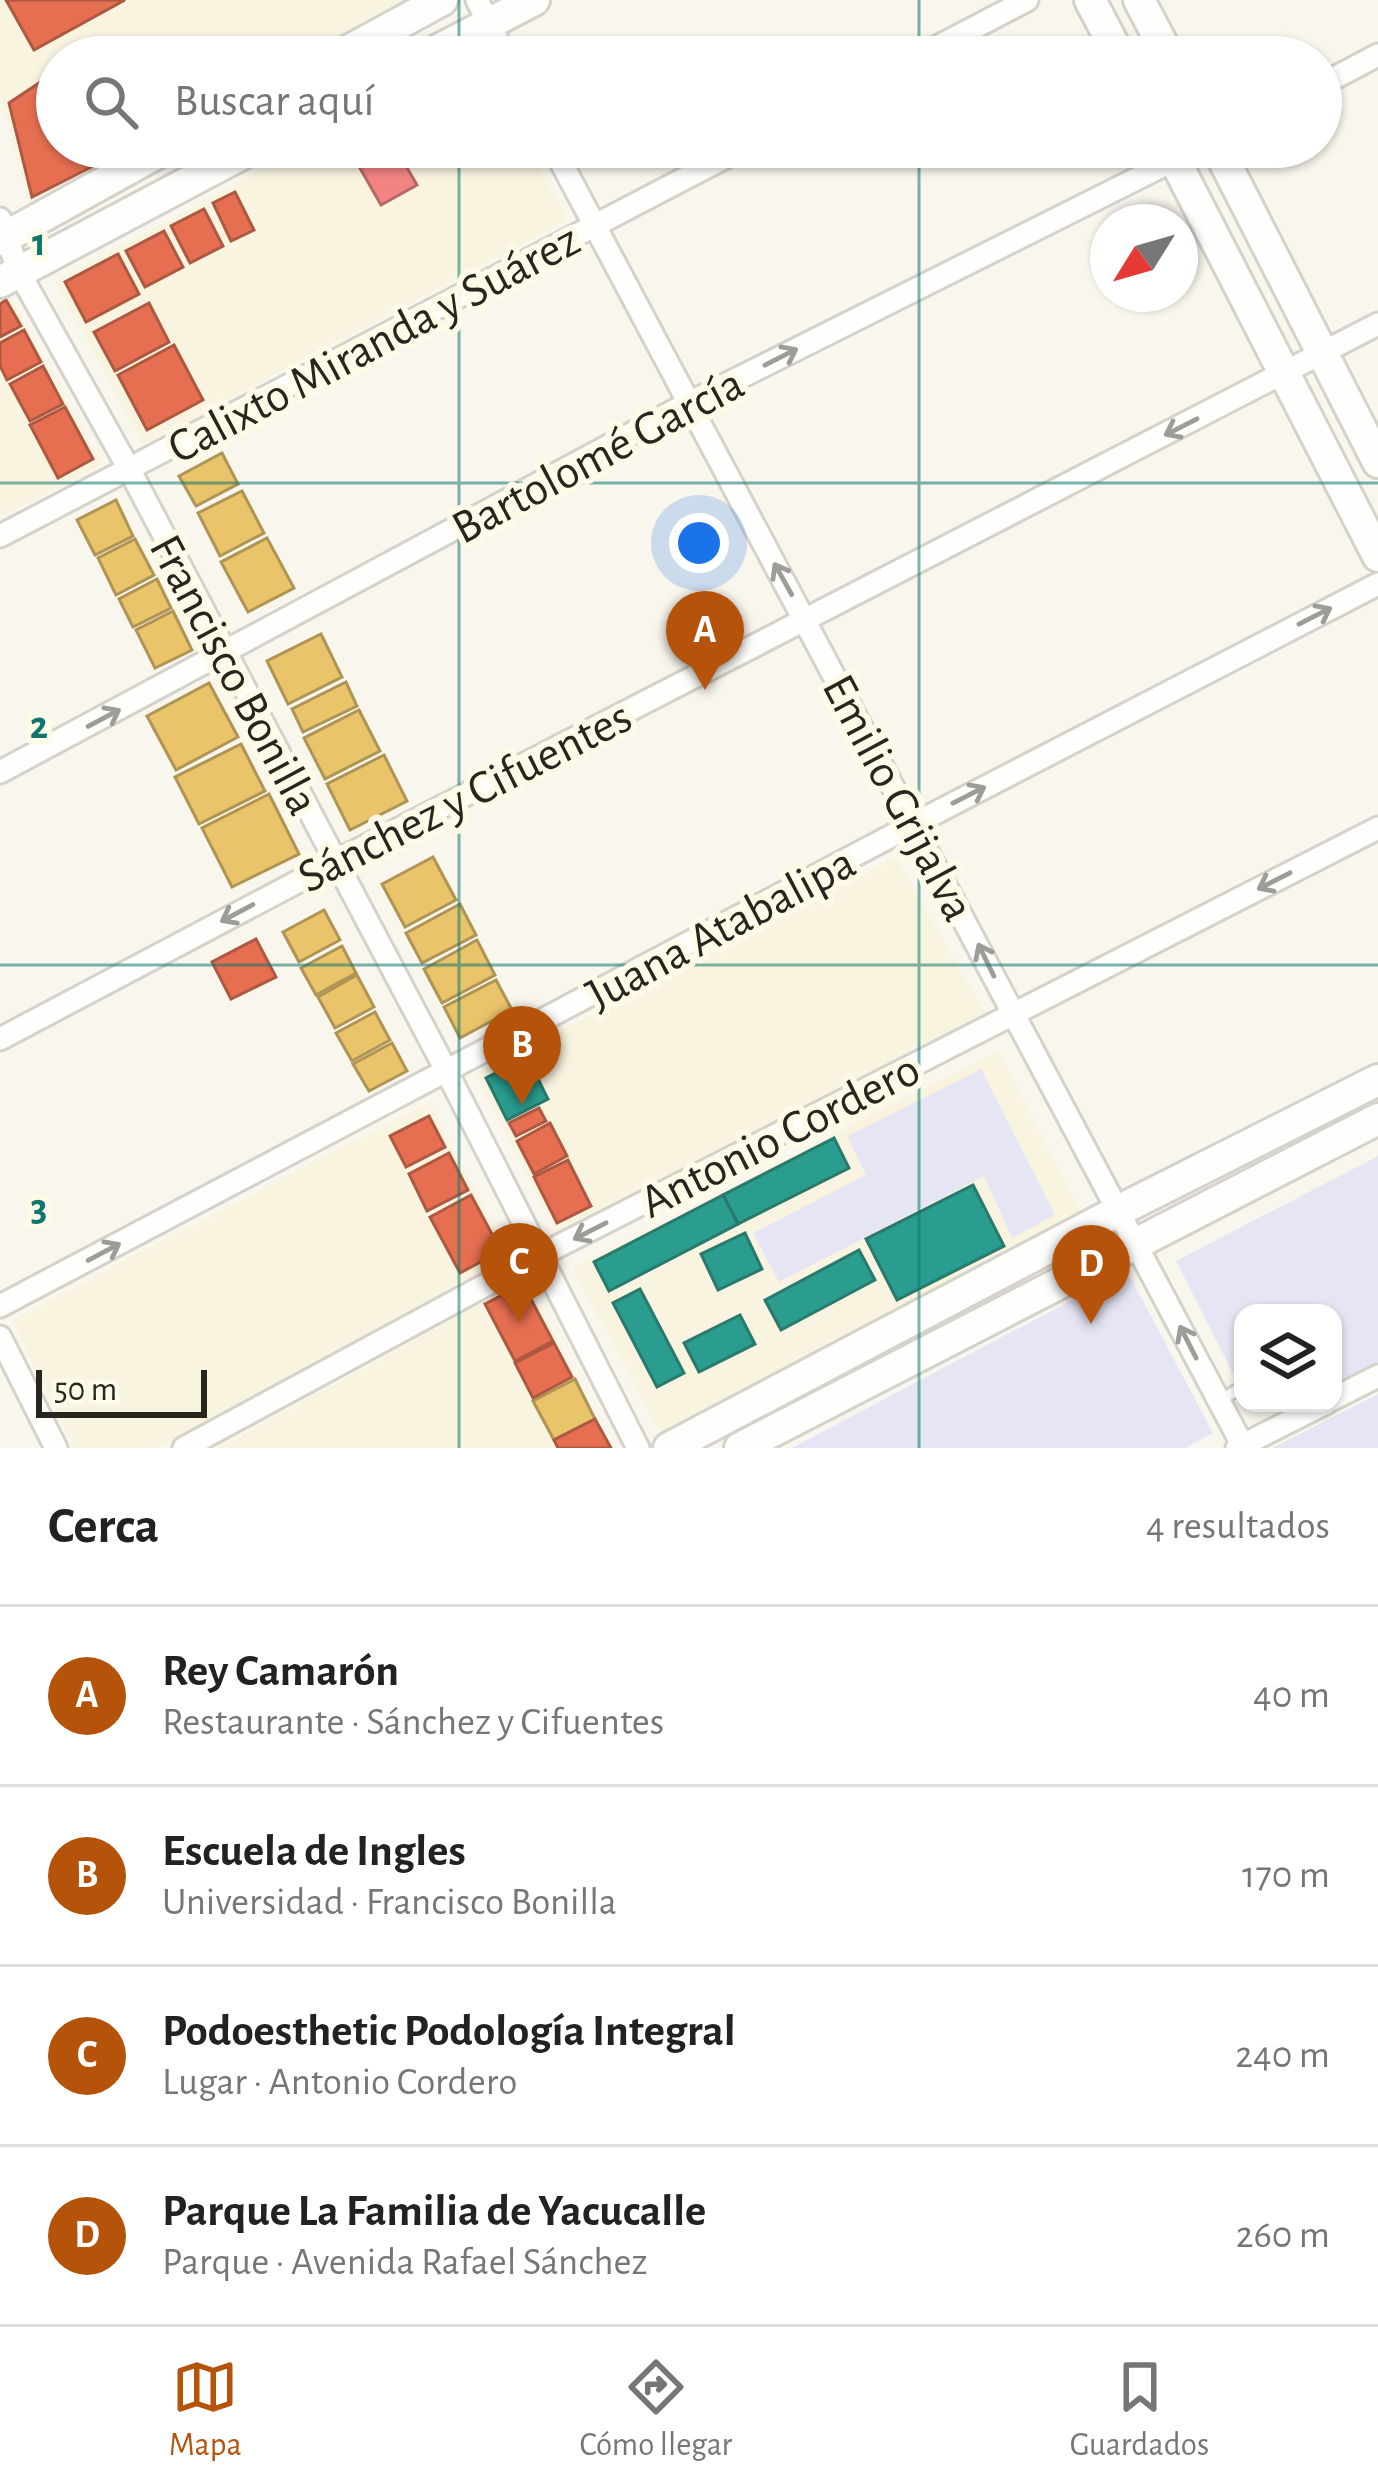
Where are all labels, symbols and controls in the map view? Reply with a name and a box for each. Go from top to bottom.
search box [36,36,1342,168]
icon: search [78,69,144,135]
text: Buscar aquí [174,79,374,124]
north arrow [1090,204,1198,312]
street label: Calixto Miranda y Suárez [161,216,588,473]
text: 1 [32,224,46,263]
one-way arrow [763,344,799,367]
street label: Bartolomé García [445,360,752,554]
one-way arrow [1164,416,1199,439]
your location [669,513,729,573]
street label: Francisco Bonilla [140,528,327,823]
one-way arrow [771,562,794,597]
pin: A [666,591,744,690]
one-way arrow [1297,604,1333,627]
street label: Emilio Grijalva [813,667,982,929]
street label: Sánchez y Cifuentes [291,693,640,902]
one-way arrow [85,706,120,729]
text: 2 [30,707,48,746]
one-way arrow [950,783,986,806]
street label: Juana Atabalipa [579,839,864,1020]
one-way arrow [1257,871,1292,894]
one-way arrow [219,903,255,926]
one-way arrow [974,943,996,979]
pin: B [483,1006,561,1105]
street label: Antonio Cordero [633,1046,928,1228]
text: 3 [31,1189,47,1228]
one-way arrow [573,1220,608,1243]
pin: C [480,1223,558,1322]
pin: D [1052,1225,1130,1324]
one-way arrow [85,1240,120,1263]
map controls [1234,1304,1342,1412]
button: layers [1234,1304,1342,1412]
one-way arrow [1176,1325,1199,1360]
scale bar [36,1364,207,1417]
text: 50 m [54,1374,117,1407]
text: Cerca [48,1501,159,1552]
text: 4 resultados [1146,1507,1330,1546]
text: Rey Camarón [162,1649,399,1694]
text: A [75,1676,99,1715]
text: 40 m [1253,1676,1330,1715]
text: Restaurante · Sánchez y Cifuentes [162,1703,664,1742]
text: Escuela de Ingles [162,1829,466,1874]
text: B [76,1856,98,1895]
text: 170 m [1242,1856,1330,1895]
text: Universidad · Francisco Bonilla [162,1883,617,1922]
text: Podoesthetic Podología Integral [162,2009,736,2054]
text: C [77,2036,97,2075]
text: 240 m [1235,2036,1330,2075]
text: Lugar · Antonio Cordero [162,2063,517,2102]
text: Parque La Familia de Yacucalle [162,2189,706,2234]
text: D [74,2216,100,2255]
text: 260 m [1236,2216,1330,2255]
text: Parque · Avenida Rafael Sánchez [162,2243,648,2282]
tab: Mapa [169,2354,242,2466]
tab: Cómo llegar [579,2354,732,2466]
tab: Guardados [1070,2354,1209,2466]

